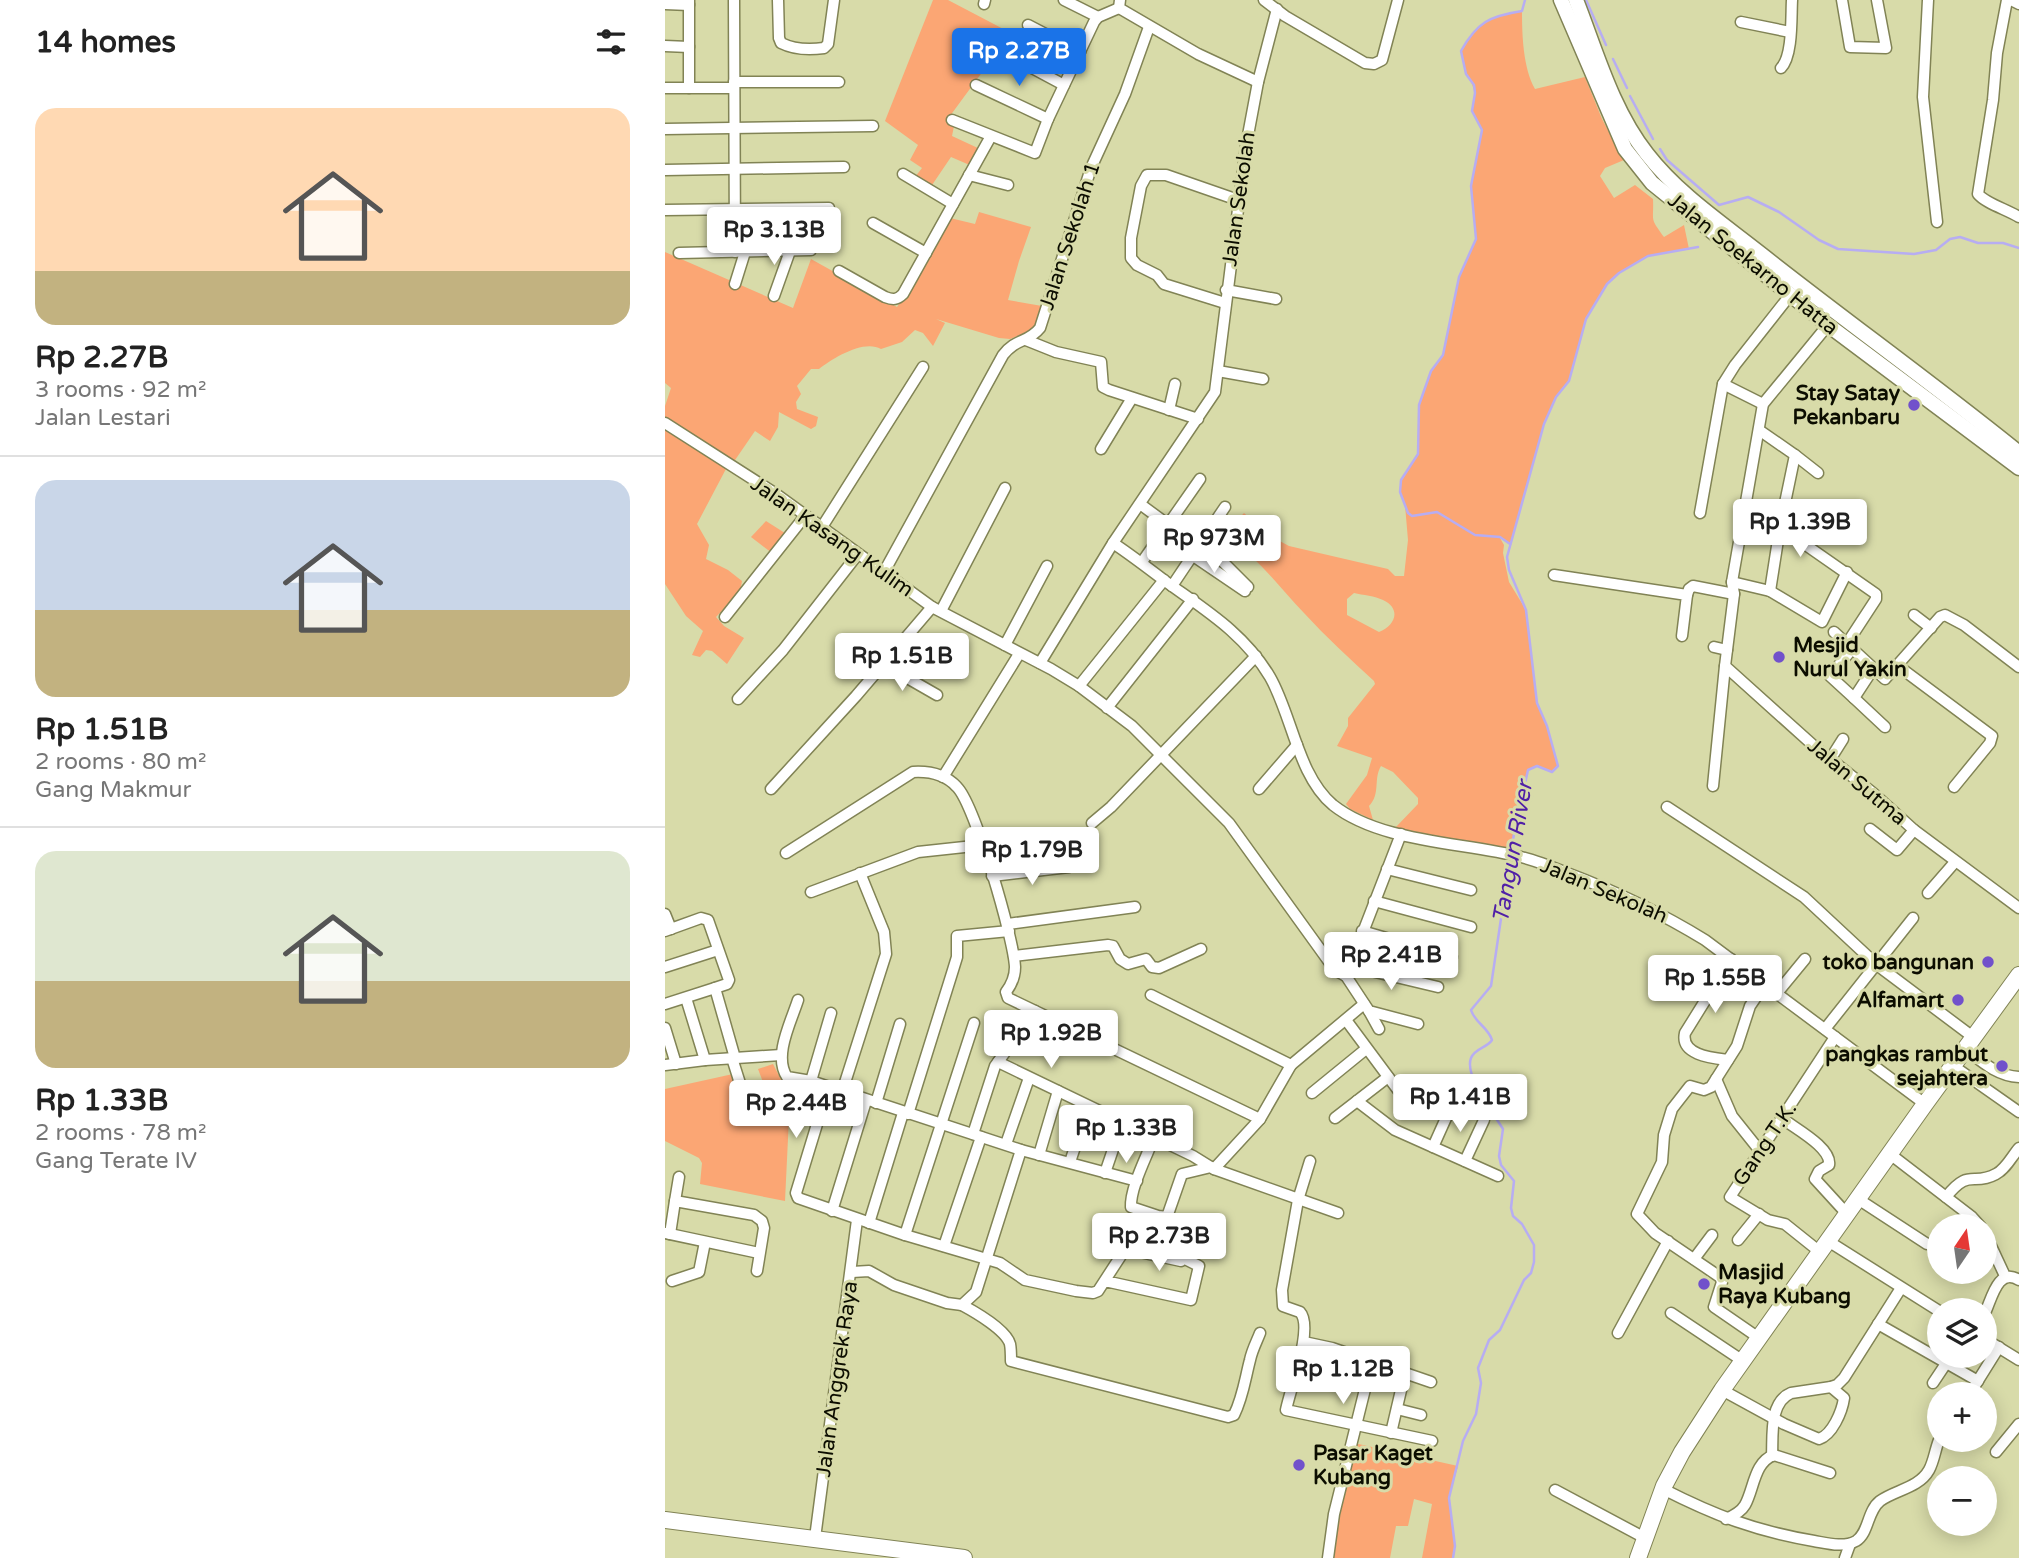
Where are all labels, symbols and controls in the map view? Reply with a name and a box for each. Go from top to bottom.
icon: filters [592,23,630,61]
text: 14 homes [35,24,176,61]
pin: Rp 2.27B [947,28,1091,88]
text: Rp 2.27B [968,37,1070,65]
street label: Jalan Sekolah [1217,130,1261,268]
icon: home [270,153,396,279]
street label: Jalan Sekolah 1 [1034,159,1106,313]
street label: Jalan Soekarno Hatta [1663,188,1843,340]
pin: Rp 3.13B [702,208,846,267]
text: Rp 3.13B [723,216,825,244]
text: Rp 2.27B [35,339,168,376]
text: 3 rooms · 92 m² [35,376,206,404]
place label: Stay Satay Pekanbaru [1793,381,1901,430]
marker: Stay Satay Pekanbaru [1906,397,1922,413]
text: Jalan Lestari [35,404,171,432]
street label: Jalan Kasang Kulim [746,471,918,603]
pin: Rp 1.39B [1728,500,1872,559]
text: Rp 1.39B [1749,508,1851,536]
pin: Rp 973M [1149,516,1279,575]
text: Rp 973M [1163,524,1265,552]
icon: home [270,525,396,651]
place label: Mesjid Nurul Yakin [1793,633,1907,682]
pin: Rp 1.51B [830,634,974,693]
text: Rp 1.51B [851,642,953,670]
marker: Mesjid Nurul Yakin [1771,649,1787,665]
text: Rp 1.51B [35,711,168,748]
street label: Jalan Sutma [1802,733,1912,831]
text: 2 rooms · 80 m² [35,748,206,776]
text: Gang Makmur [35,776,191,804]
water label: Tangun River [1487,776,1540,925]
pin: Rp 1.79B [960,828,1104,887]
text: Rp 1.79B [981,836,1083,864]
street label: Jalan Sekolah [1537,853,1671,929]
icon: home [270,896,396,1022]
pin: Rp 2.41B [1319,932,1463,992]
text: Rp 2.41B [1340,941,1442,969]
place label: toko bangunan [1823,950,1974,975]
marker: toko bangunan [1980,954,1996,970]
pin: Rp 1.55B [1643,956,1787,1015]
text: Rp 1.55B [1664,964,1766,992]
place label: Alfamart [1857,988,1944,1013]
marker: Alfamart [1950,992,1966,1008]
pin: Rp 1.92B [979,1010,1123,1070]
text: Rp 1.92B [1000,1019,1102,1047]
place label: pangkas rambut sejahtera [1825,1042,1988,1091]
marker: pangkas rambut sejahtera [1994,1058,2010,1074]
pin: Rp 1.41B [1388,1074,1532,1134]
pin: Rp 2.44B [724,1080,868,1140]
text: Rp 1.33B [35,1082,168,1119]
text: Rp 1.41B [1409,1083,1511,1111]
text: Rp 2.44B [745,1089,847,1117]
street label: Gang T.K. [1728,1097,1802,1191]
pin: Rp 1.33B [1054,1106,1198,1165]
text: Rp 1.33B [1075,1114,1177,1142]
text: 2 rooms · 78 m² [35,1119,206,1147]
text: Gang Terate IV [35,1147,197,1175]
pin: Rp 2.73B [1087,1214,1231,1273]
north arrow [1927,1214,1997,1284]
map controls [1927,1214,1997,1536]
text: Rp 2.73B [1108,1222,1210,1250]
place label: Masjid Raya Kubang [1718,1260,1851,1309]
marker: Masjid Raya Kubang [1696,1276,1712,1292]
street label: Jalan Anggrek Raya [811,1279,863,1479]
button: layers [1927,1298,1997,1368]
pin: Rp 1.12B [1271,1346,1415,1406]
text: Rp 1.12B [1292,1355,1394,1383]
button: + [1927,1382,1997,1452]
place label: Pasar Kaget Kubang [1313,1441,1433,1490]
marker: Pasar Kaget Kubang [1291,1457,1307,1473]
button: − [1927,1466,1997,1536]

